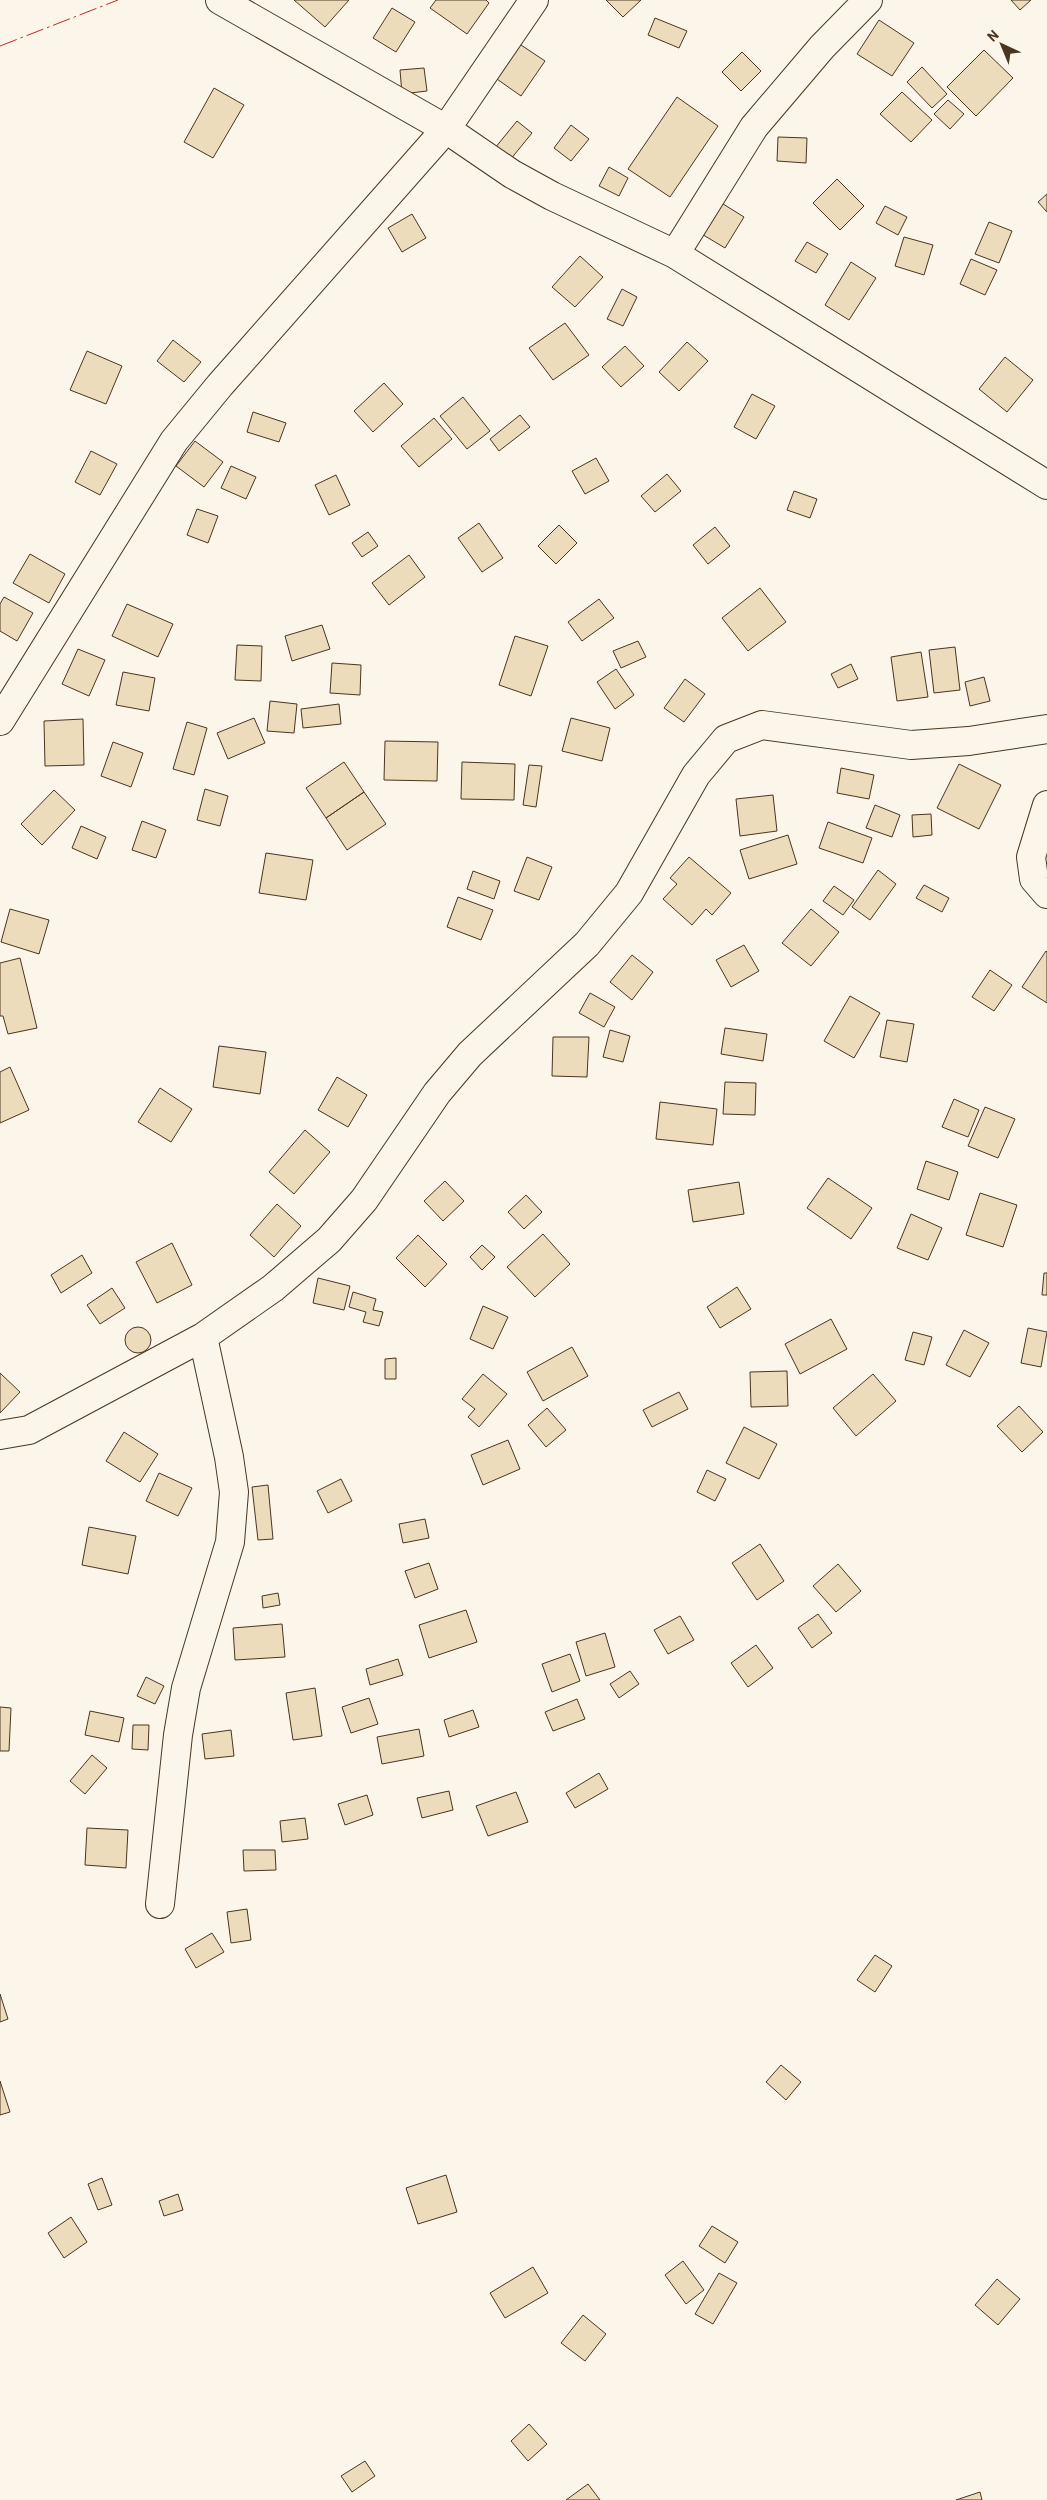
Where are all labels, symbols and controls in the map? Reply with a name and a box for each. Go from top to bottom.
north arrow [977,20,1027,70]
text: N [983,26,1002,45]

